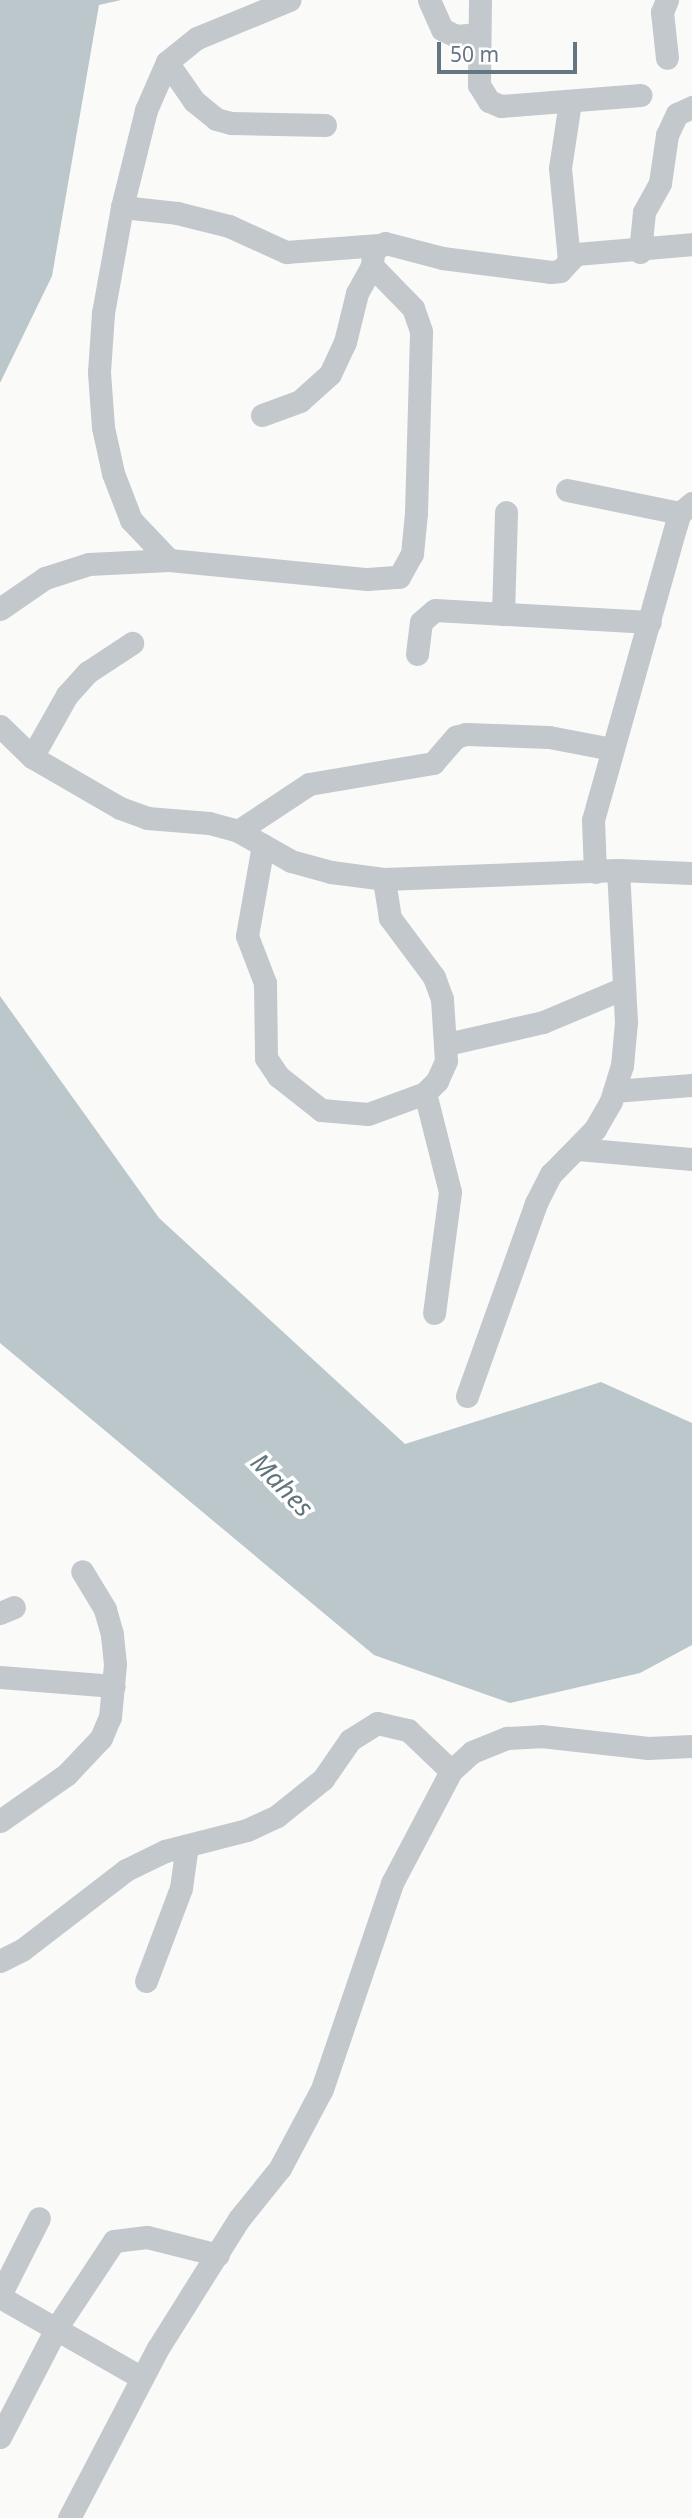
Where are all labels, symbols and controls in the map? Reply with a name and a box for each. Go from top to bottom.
scale bar [440,28,580,72]
text: 50 m [450,40,499,68]
water label: Mahes [244,1447,320,1523]

